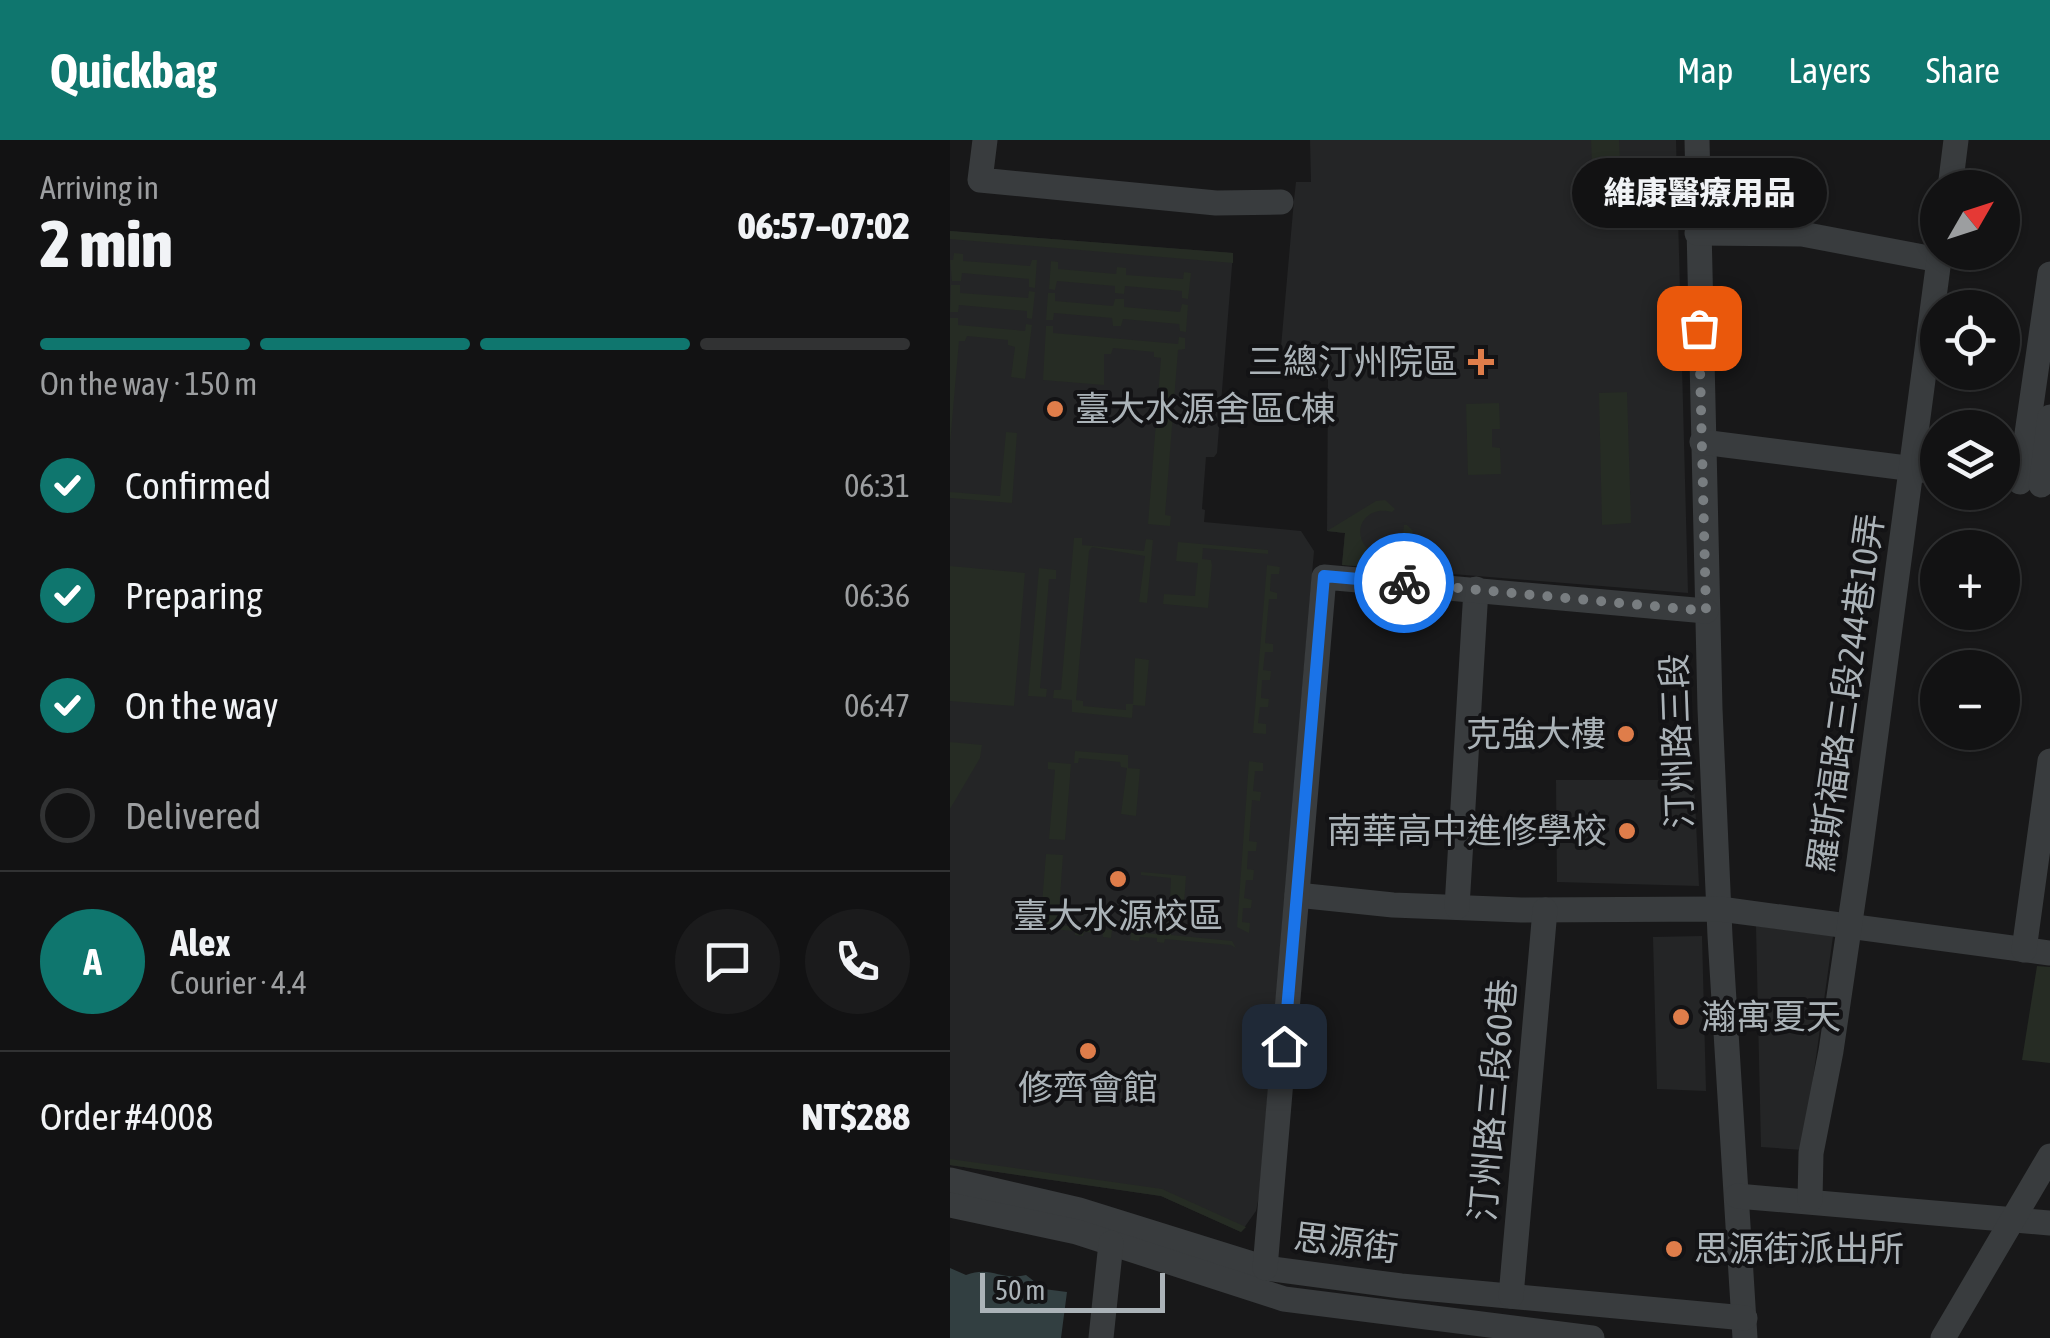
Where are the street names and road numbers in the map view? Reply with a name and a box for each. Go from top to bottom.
street label: 羅斯福路三段244巷10弄 [1800,511,1890,875]
street label: 汀州路三段 [1653,653,1699,829]
street label: 汀州路三段60巷 [1461,977,1523,1223]
street label: 思源街 [1292,1216,1401,1268]

